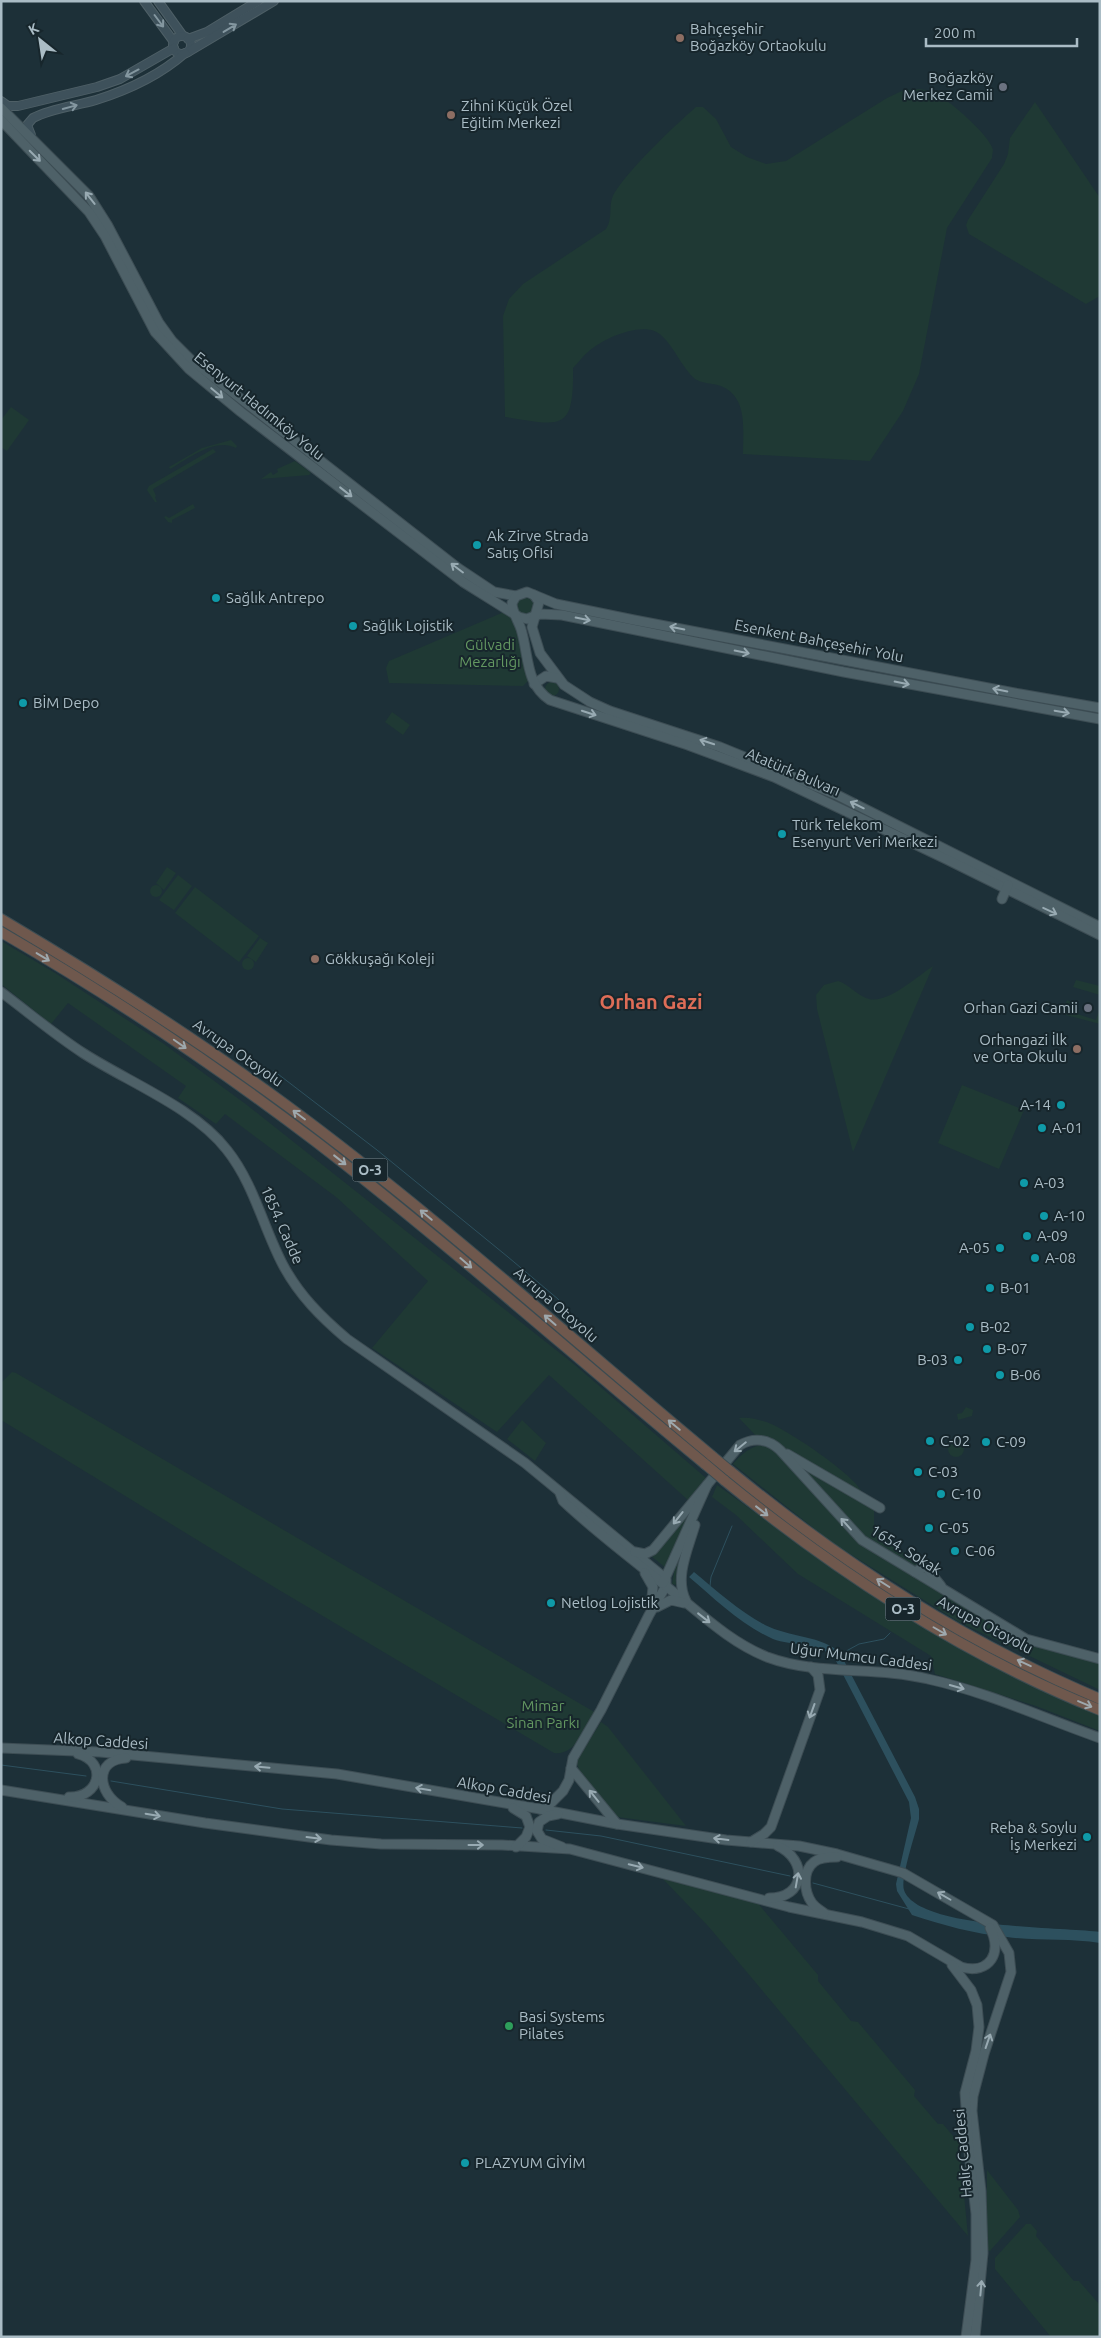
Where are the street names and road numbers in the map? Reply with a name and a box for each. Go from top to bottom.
street label: Esenyurt Hadımköy Yolu [191,348,328,463]
street label: Esenkent Bahçeşehir Yolu [733,616,905,665]
street label: Atatürk Bulvarı [743,744,843,799]
street label: Avrupa Otoyolu [190,1015,286,1090]
road number: O-3 [352,1158,388,1182]
street label: 1854. Cadde [258,1183,307,1266]
street label: Avrupa Otoyolu [511,1264,602,1346]
street label: 1654. Sokak [868,1521,945,1578]
street label: Avrupa Otoyolu [935,1592,1036,1657]
road number: O-3 [886,1598,920,1620]
street label: Uğur Mumcu Caddesi [789,1639,933,1674]
street label: Alkop Caddesi [53,1729,149,1752]
street label: Alkop Caddesi [456,1773,552,1806]
street label: Haliç Caddesi [950,2108,975,2198]

